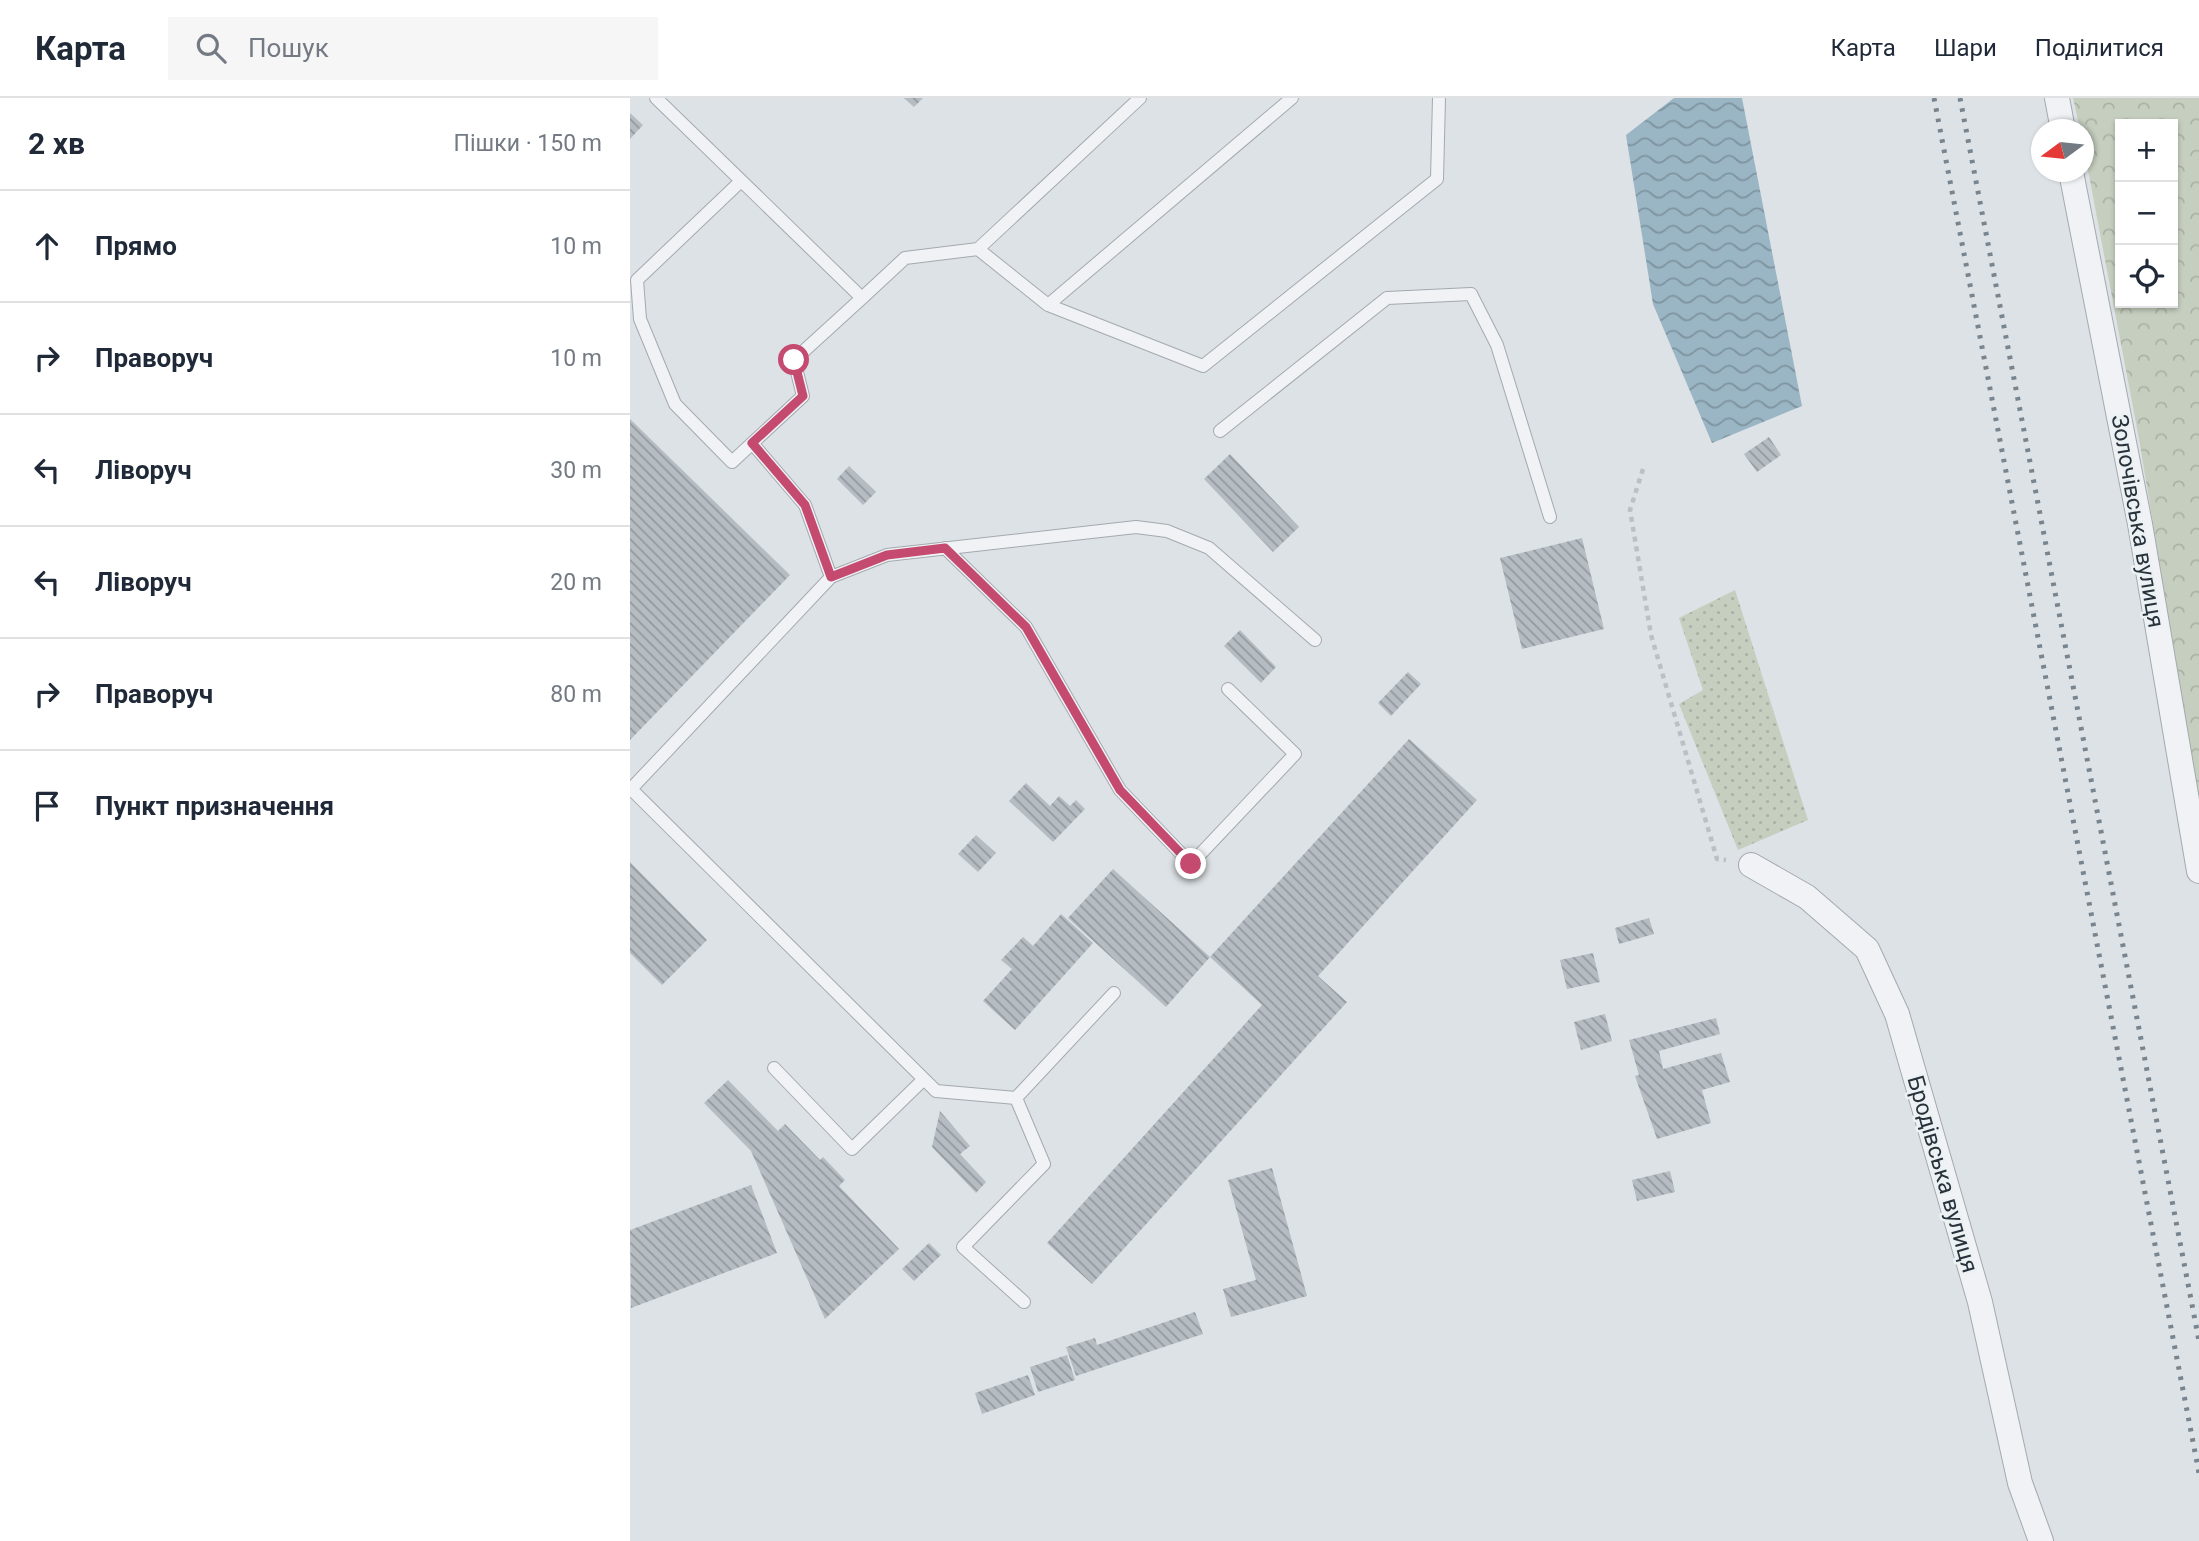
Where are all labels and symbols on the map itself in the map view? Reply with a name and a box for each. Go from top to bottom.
north arrow [2031,119,2094,182]
route start [778,344,809,375]
street label: Золочівська вулиця [2105,412,2170,630]
route end [1175,848,1206,879]
street label: Бродівська вулиця [1901,1072,1984,1276]

